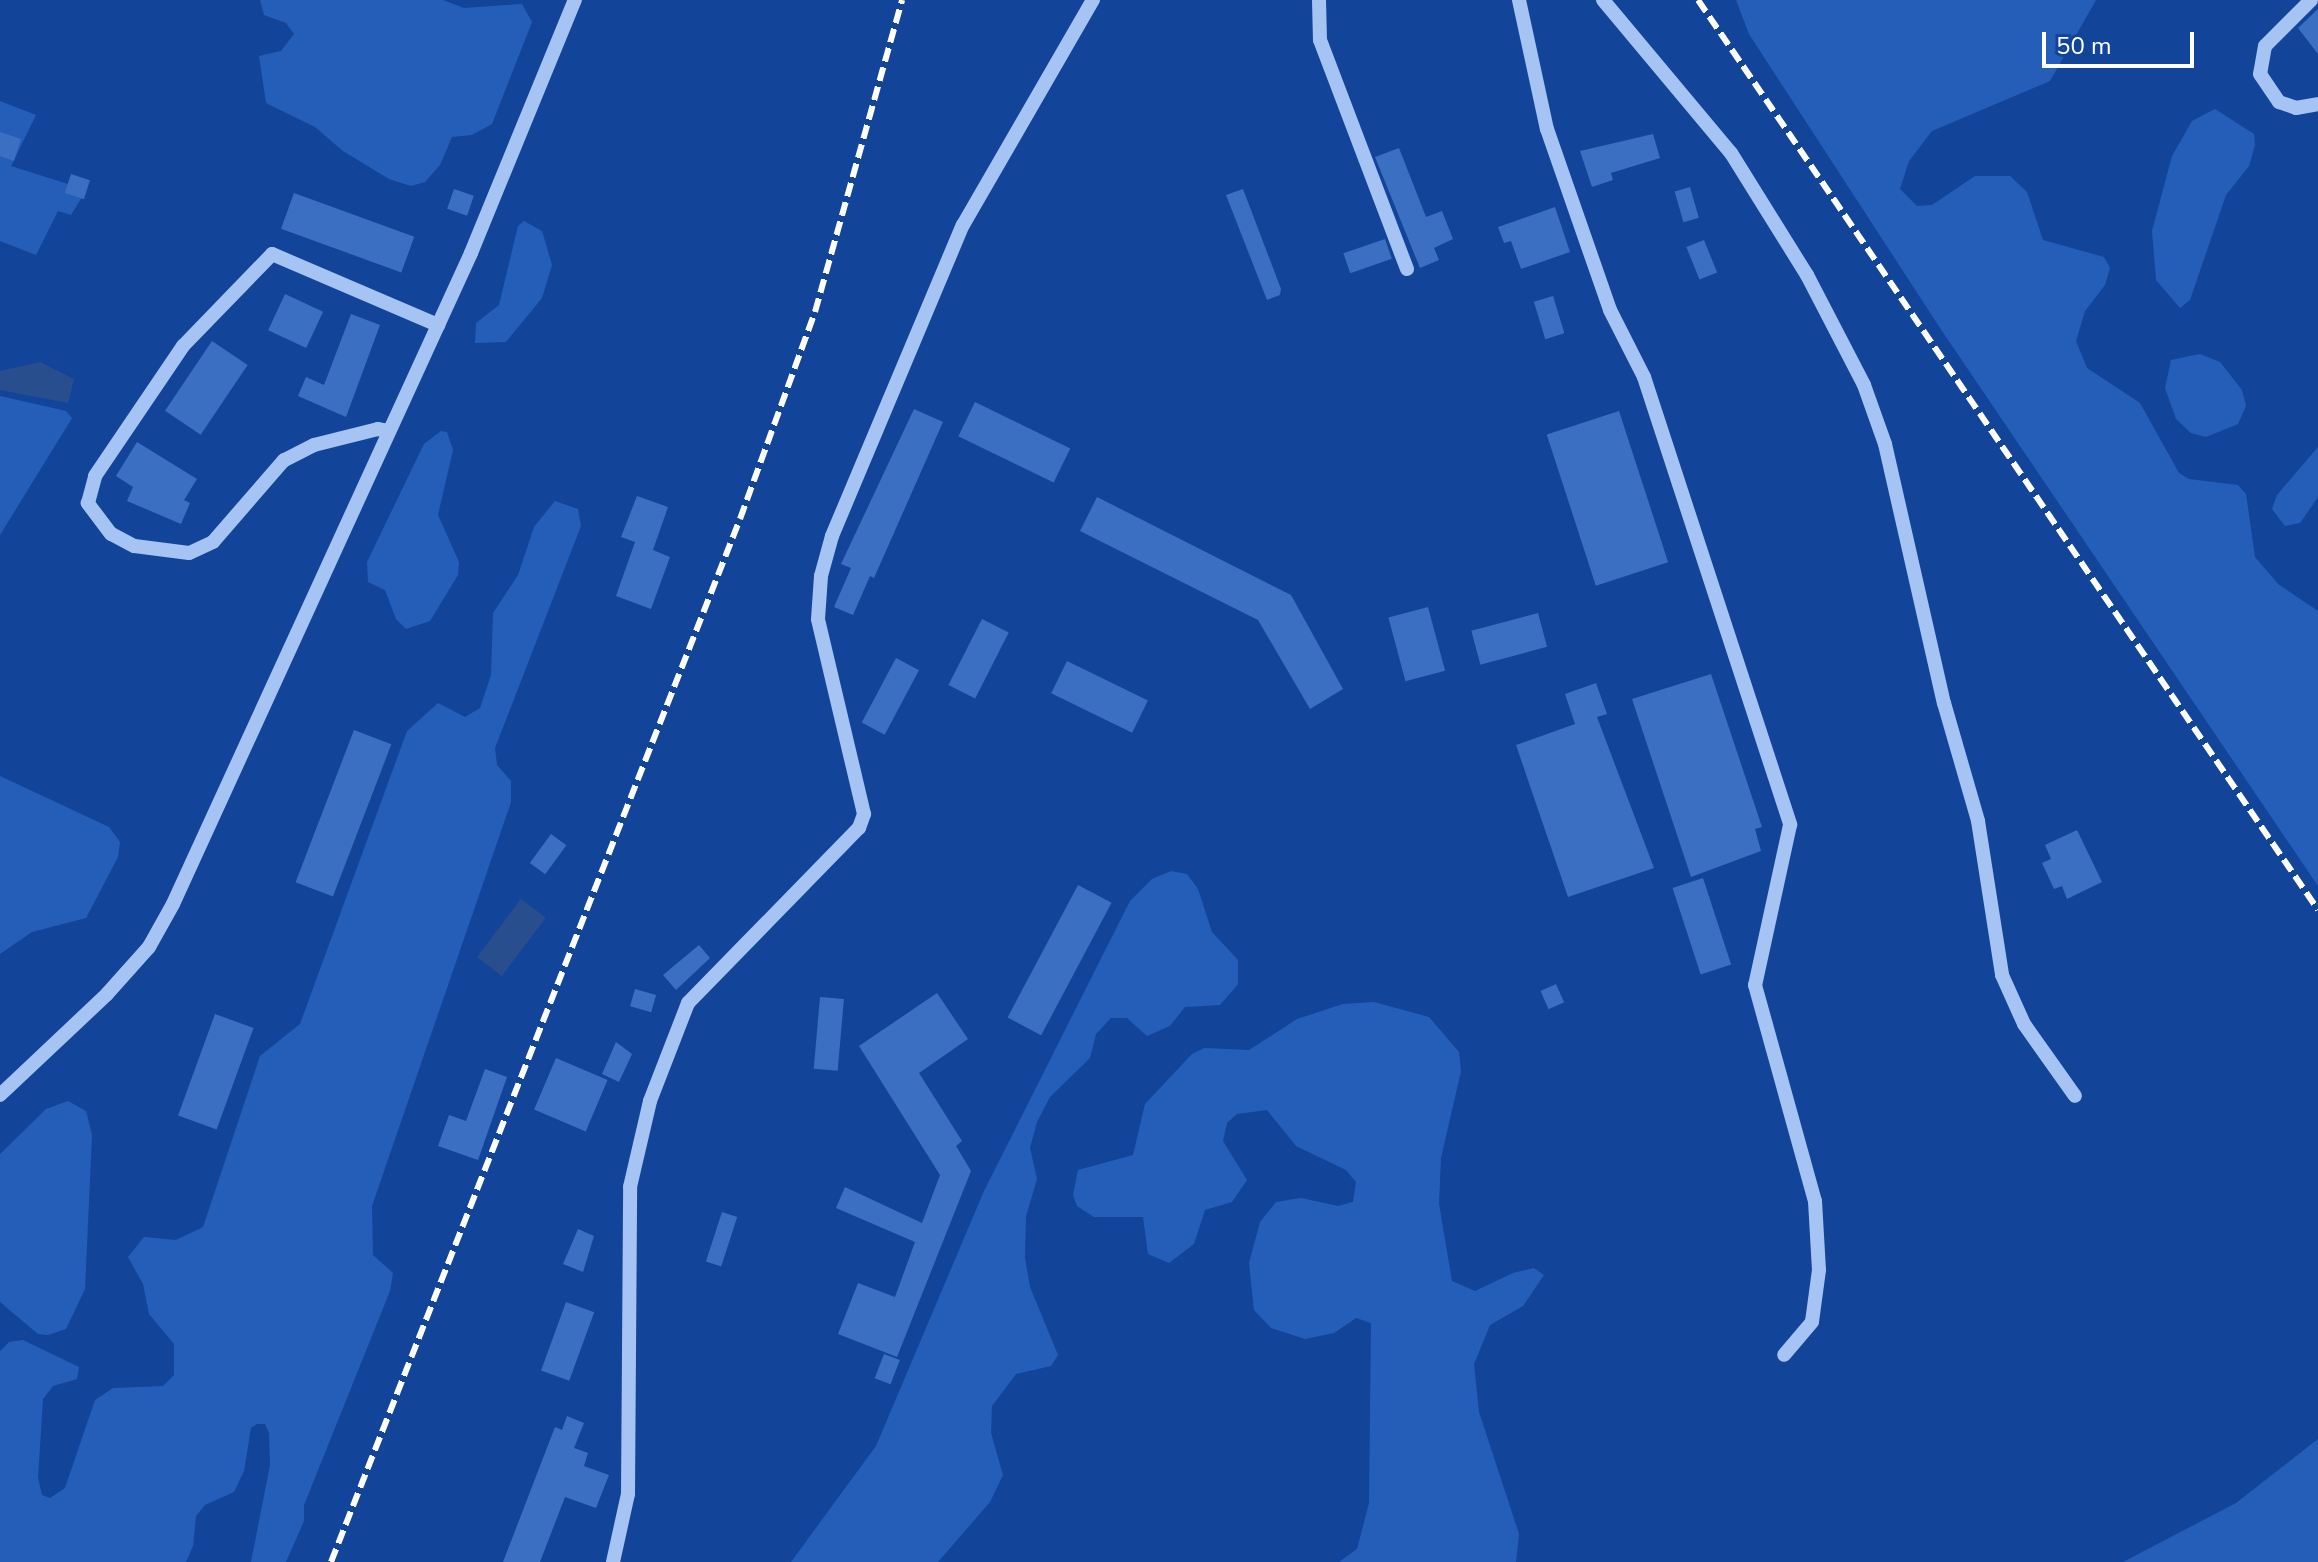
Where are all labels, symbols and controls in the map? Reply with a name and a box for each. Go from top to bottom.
scale bar [2046,16,2198,66]
text: 50 m [2056,30,2112,62]

